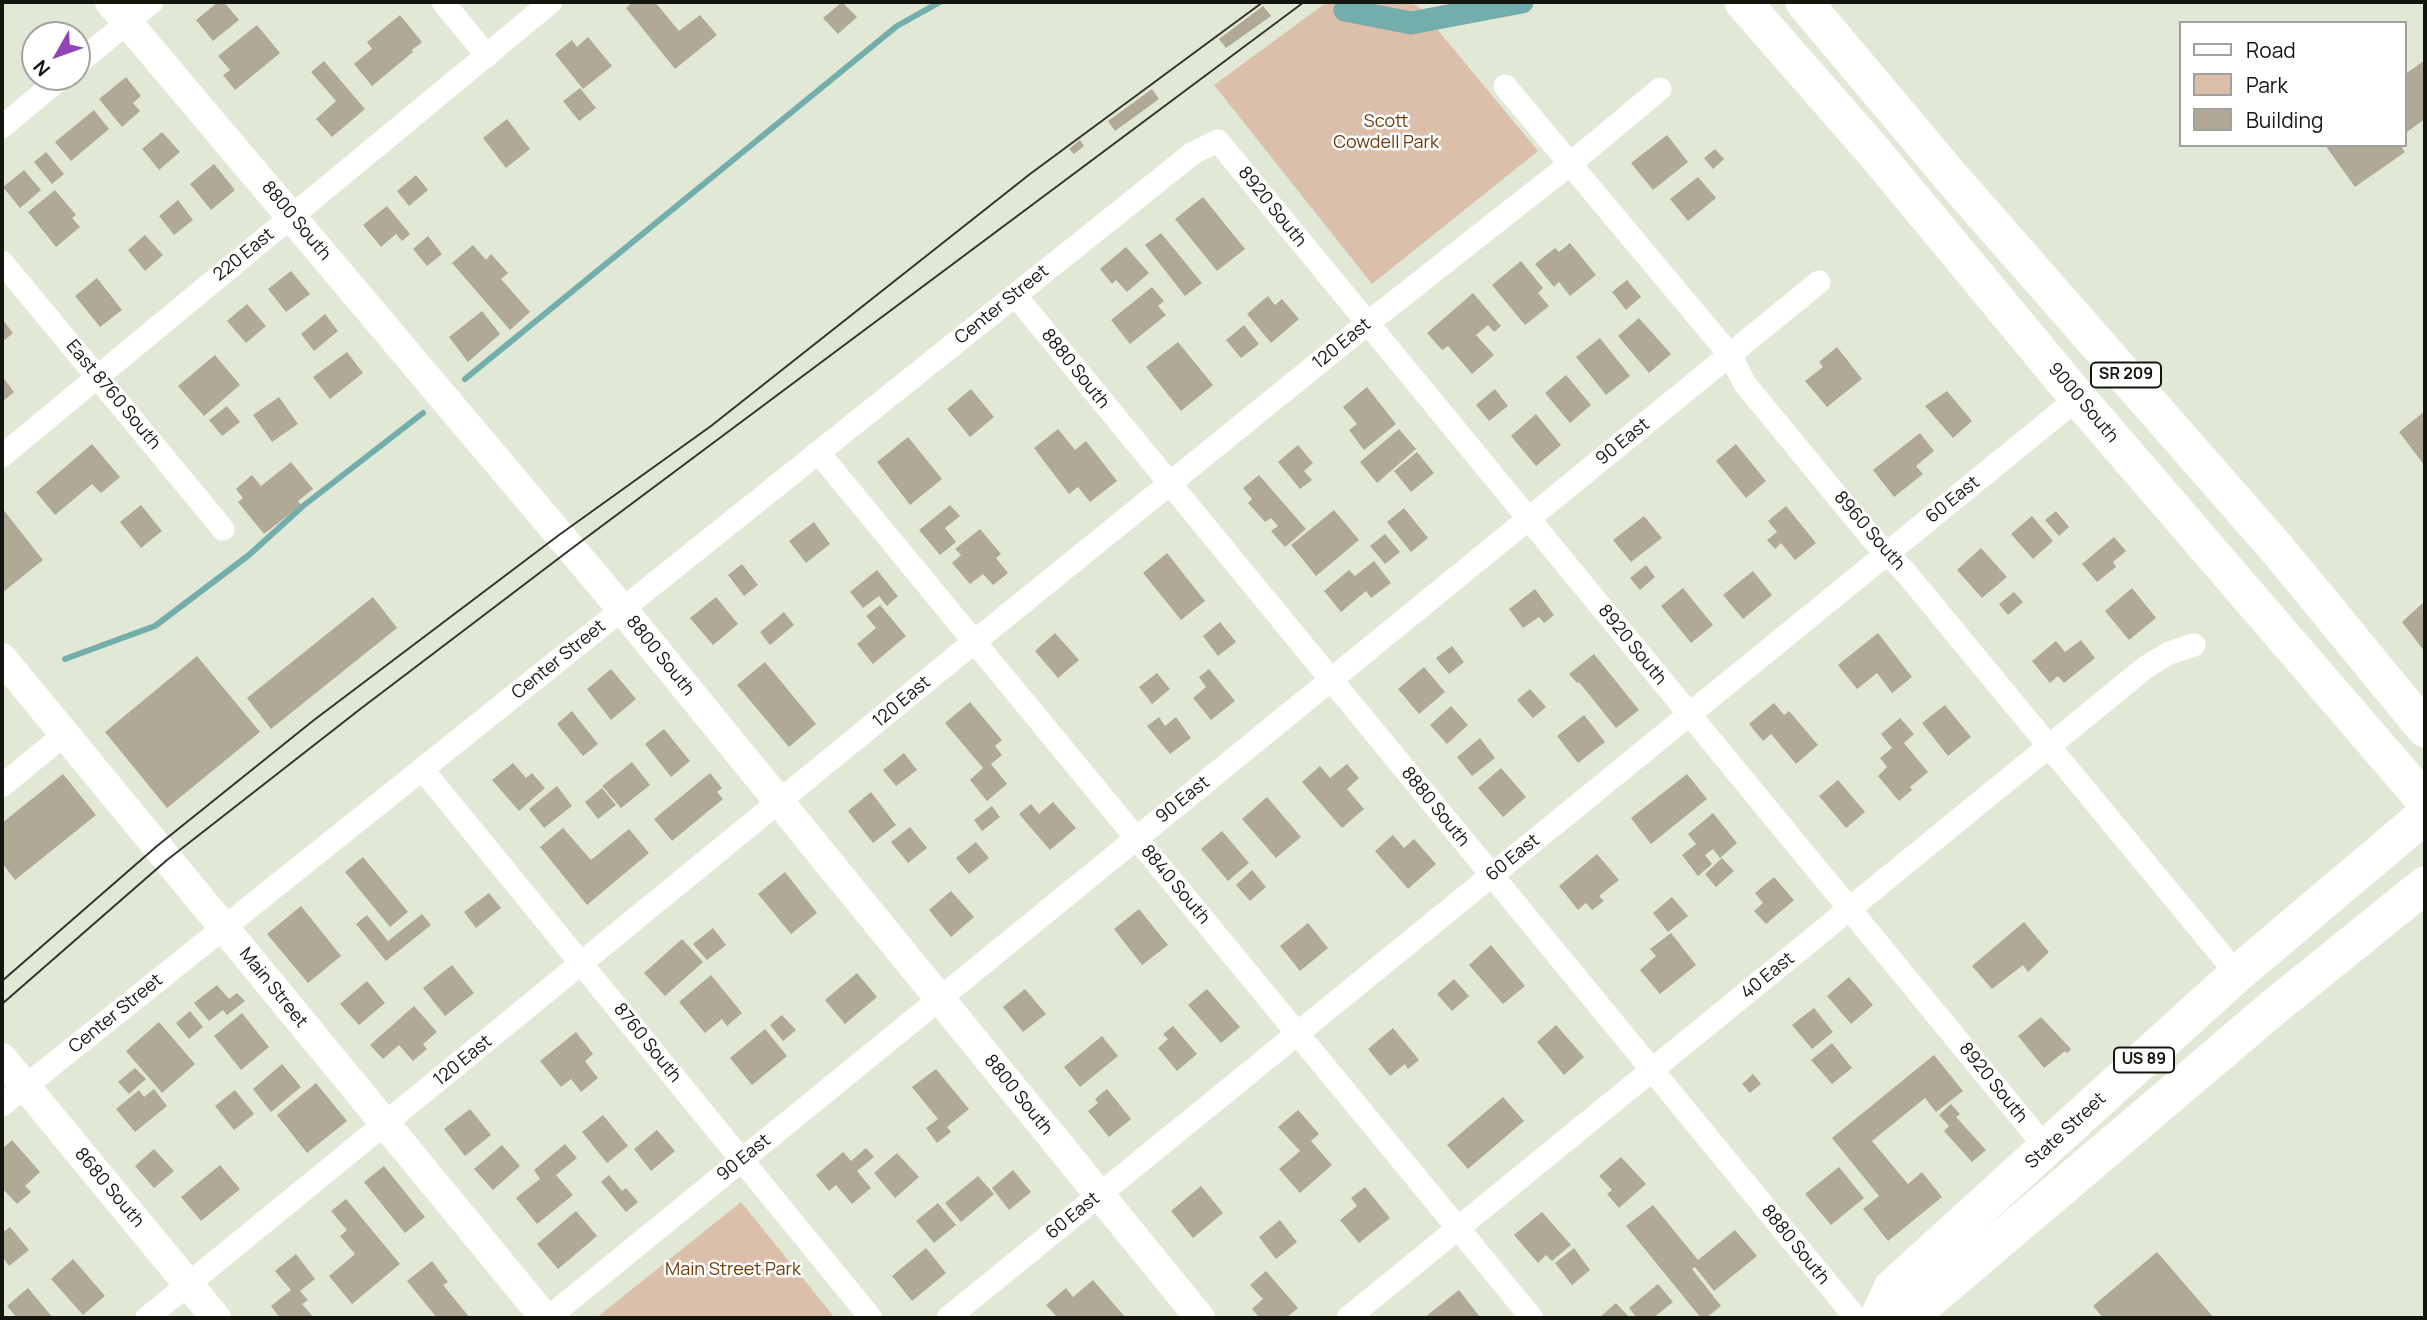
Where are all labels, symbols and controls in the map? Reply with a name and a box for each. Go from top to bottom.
north arrow [21,21,91,91]
legend [2178,21,2406,147]
text: Road [2246,36,2296,64]
text: N [27,55,56,82]
text: Park [2246,71,2288,99]
text: Building [2246,106,2323,134]
park label: Scott Cowdell Park [1333,111,1439,154]
street label: 8920 South [1233,163,1311,251]
street label: 8800 South [257,177,335,265]
street label: 220 East [209,224,279,286]
street label: Center Street [951,261,1053,349]
street label: 120 East [1308,314,1376,374]
street label: 8880 South [1036,325,1114,413]
street label: East 8760 South [61,336,165,454]
street label: 9000 South [2043,359,2123,447]
road number: SR 209 [2091,362,2161,388]
street label: 90 East [1592,414,1654,470]
street label: 60 East [1922,472,1984,528]
street label: 8960 South [1829,487,1909,575]
street label: 8920 South [1593,601,1671,689]
street label: 8800 South [621,612,699,700]
street label: Center Street [508,616,610,704]
street label: 120 East [869,672,935,732]
street label: 8880 South [1396,763,1474,851]
street label: 90 East [1152,772,1214,828]
street label: 60 East [1482,830,1544,886]
street label: 8840 South [1136,841,1214,929]
street label: Main Street [234,944,312,1032]
street label: 40 East [1737,948,1799,1004]
street label: Center Street [65,970,167,1058]
street label: 8760 South [609,999,685,1087]
street label: 120 East [429,1031,497,1091]
street label: 8920 South [1954,1039,2032,1127]
road number: US 89 [2114,1048,2174,1072]
street label: 8800 South [979,1051,1057,1139]
street label: State Street [2021,1088,2111,1174]
street label: 90 East [713,1130,775,1186]
street label: 8680 South [70,1144,148,1232]
street label: 60 East [1042,1188,1104,1244]
street label: 8880 South [1756,1201,1834,1289]
park label: Main Street Park [665,1259,801,1281]

